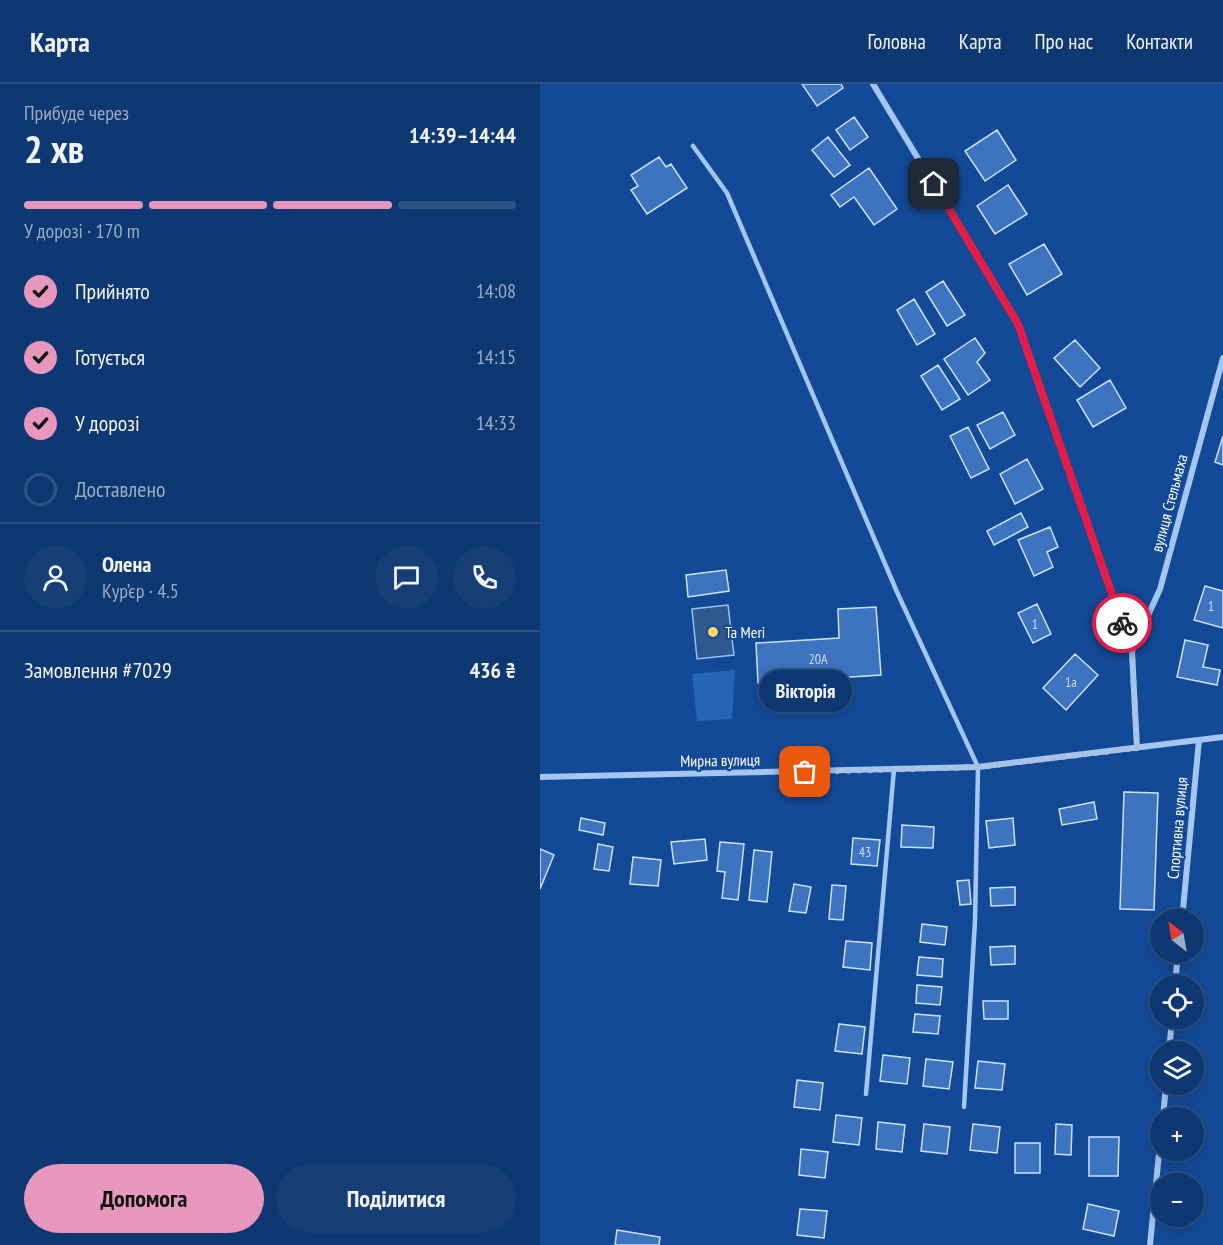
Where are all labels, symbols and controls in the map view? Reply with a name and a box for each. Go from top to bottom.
text: Карта [30,23,90,60]
text: Головна [868,28,926,55]
text: Карта [959,28,1002,55]
text: Про нас [1035,28,1093,55]
text: Контакти [1126,28,1193,55]
text: Прибуде через [24,100,129,126]
text: 14:39–14:44 [409,121,516,149]
text: 2 хв [24,123,84,174]
pin [908,158,959,209]
icon: home [917,167,950,200]
text: У дорозі · 170 m [24,218,140,244]
icon: check [24,275,57,308]
text: Прийнято [75,277,150,305]
text: 14:08 [476,278,516,304]
icon: check [24,341,57,374]
text: Готується [75,343,145,371]
text: 14:15 [476,344,516,370]
icon: check [24,407,57,440]
text: У дорозі [75,409,140,437]
text: 14:33 [476,410,516,436]
street label: вулиця Стельмаха [1146,452,1192,554]
text: Доставлено [75,475,165,503]
button: person [24,546,87,609]
button: chat [375,546,438,609]
button: phone [453,546,516,609]
text: Олена [102,550,151,578]
text: Кур’єр · 4.5 [102,578,179,604]
courier [1092,593,1152,653]
house number: 1 [1208,597,1214,615]
icon: bike [1106,607,1139,640]
house number: 1 [1032,615,1038,633]
place label: Ta Meri [725,622,765,642]
marker: Ta Meri [706,625,720,639]
house number: 20А [808,650,828,668]
text: Замовлення #7029 [24,656,172,684]
text: 436 ₴ [469,656,516,684]
callout: Вікторія [758,670,852,712]
house number: 1а [1065,673,1077,691]
text: Вікторія [775,678,836,704]
pin [779,746,830,797]
street label: Мирна вулиця [680,749,760,771]
icon: bag [788,755,821,788]
street label: Спортивна вулиця [1163,776,1191,880]
house number: 43 [859,843,871,861]
north arrow [1150,909,1204,963]
map controls [1150,909,1204,1227]
button: locate [1150,975,1204,1029]
button: layers [1150,1041,1204,1095]
button: + [1150,1107,1204,1161]
button: Допомога [24,1164,264,1233]
button: Поділитися [276,1164,516,1233]
button: − [1150,1173,1204,1227]

